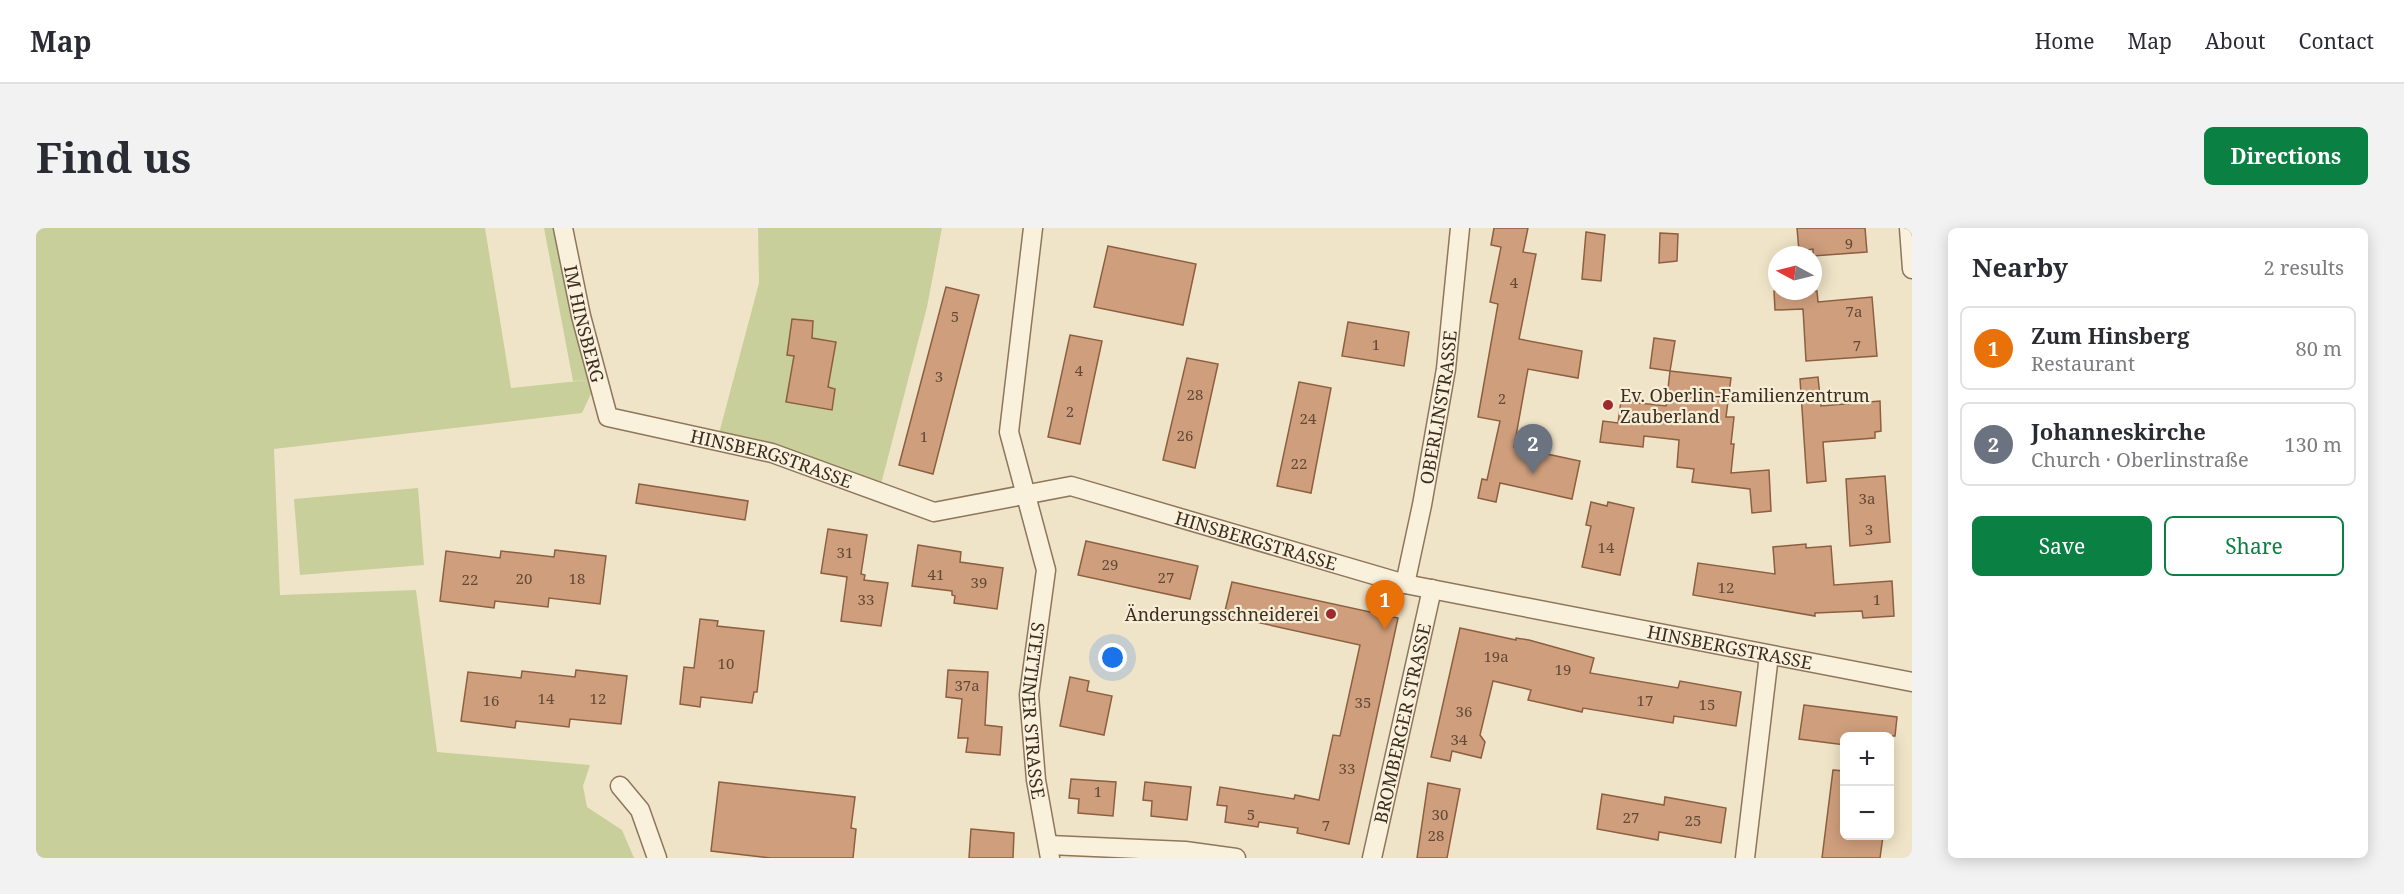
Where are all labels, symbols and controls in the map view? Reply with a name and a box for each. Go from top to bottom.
text: Map [30,22,92,60]
text: Home [2035,27,2095,55]
text: Map [2128,27,2172,55]
text: About [2205,27,2266,55]
text: Contact [2299,27,2374,55]
button: Directions [2204,127,2368,185]
text: Find us [36,128,191,185]
house number: 9 [1845,233,1853,253]
north arrow [1768,246,1822,300]
text: Nearby [1972,249,2068,285]
text: 2 results [2264,254,2344,281]
street label: IM HINSBERG [559,263,610,385]
house number: 4 [1510,272,1519,292]
house number: 7a [1846,301,1862,321]
house number: 5 [951,306,959,326]
text: Zum Hinsberg [2031,320,2189,350]
street label: OBERLINSTRASSE [1414,329,1462,486]
house number: 1 [1372,334,1380,354]
house number: 7 [1853,335,1861,355]
text: 1 [1988,335,1999,362]
text: 80 m [2296,335,2342,362]
text: Restaurant [2031,350,2135,377]
house number: 4 [1075,360,1084,380]
house number: 3 [935,366,943,386]
place label: Ev. Oberlin-Familienzentrum Zauberland [1620,383,1870,428]
house number: 28 [1187,384,1203,404]
house number: 2 [1498,388,1506,408]
marker: Ev. Oberlin-Familienzentrum Zauberland [1601,398,1615,412]
house number: 2 [1066,401,1074,421]
house number: 24 [1300,408,1317,428]
text: Johanneskirche [2031,416,2206,446]
street label: HINSBERGSTRASSE [688,423,856,493]
pin: 2 [1514,424,1552,474]
house number: 26 [1177,425,1193,445]
house number: 1 [920,426,928,446]
text: 2 [1988,431,1999,458]
text: 130 m [2284,431,2342,458]
text: Church · Oberlinstraße [2031,446,2249,473]
house number: 22 [1291,453,1307,473]
house number: 3a [1859,488,1875,508]
street label: HINSBERGSTRASSE [1172,505,1340,575]
button: Save [1972,516,2152,576]
button: Share [2164,516,2344,576]
house number: 3 [1865,519,1873,539]
house number: 14 [1598,537,1615,557]
house number: 31 [837,542,853,562]
house number: 29 [1102,554,1118,574]
house number: 41 [928,564,944,584]
house number: 27 [1158,567,1174,587]
house number: 20 [516,568,532,588]
house number: 18 [569,568,585,588]
house number: 22 [462,569,478,589]
house number: 39 [971,572,987,592]
house number: 12 [1718,577,1734,597]
pin: 1 [1366,580,1404,630]
house number: 33 [858,589,874,609]
house number: 1 [1873,589,1881,609]
place label: Änderungsschneiderei [1125,602,1319,626]
marker: Änderungsschneiderei [1324,607,1338,621]
street label: HINSBERGSTRASSE [1645,619,1814,674]
street label: STETTINER STRASSE [1017,621,1051,801]
street label: BROMBERGER STRASSE [1368,621,1436,826]
your location [1098,643,1127,672]
house number: 19a [1483,646,1509,666]
house number: 10 [718,653,734,673]
house number: 19 [1555,659,1571,679]
house number: 37a [954,675,980,695]
house number: 14 [538,688,555,708]
house number: 12 [590,688,606,708]
house number: 16 [483,690,499,710]
house number: 17 [1637,690,1653,710]
house number: 35 [1355,692,1371,712]
house number: 15 [1699,694,1715,714]
house number: 36 [1456,701,1472,721]
house number: 34 [1451,729,1468,749]
map controls [1840,732,1894,840]
button: + [1840,732,1894,786]
house number: 33 [1339,758,1355,778]
house number: 1 [1094,781,1102,801]
button: − [1840,786,1894,840]
house number: 5 [1247,804,1255,824]
house number: 30 [1432,804,1448,824]
house number: 27 [1623,807,1639,827]
house number: 25 [1685,810,1701,830]
house number: 7 [1322,815,1330,835]
house number: 28 [1428,825,1444,845]

